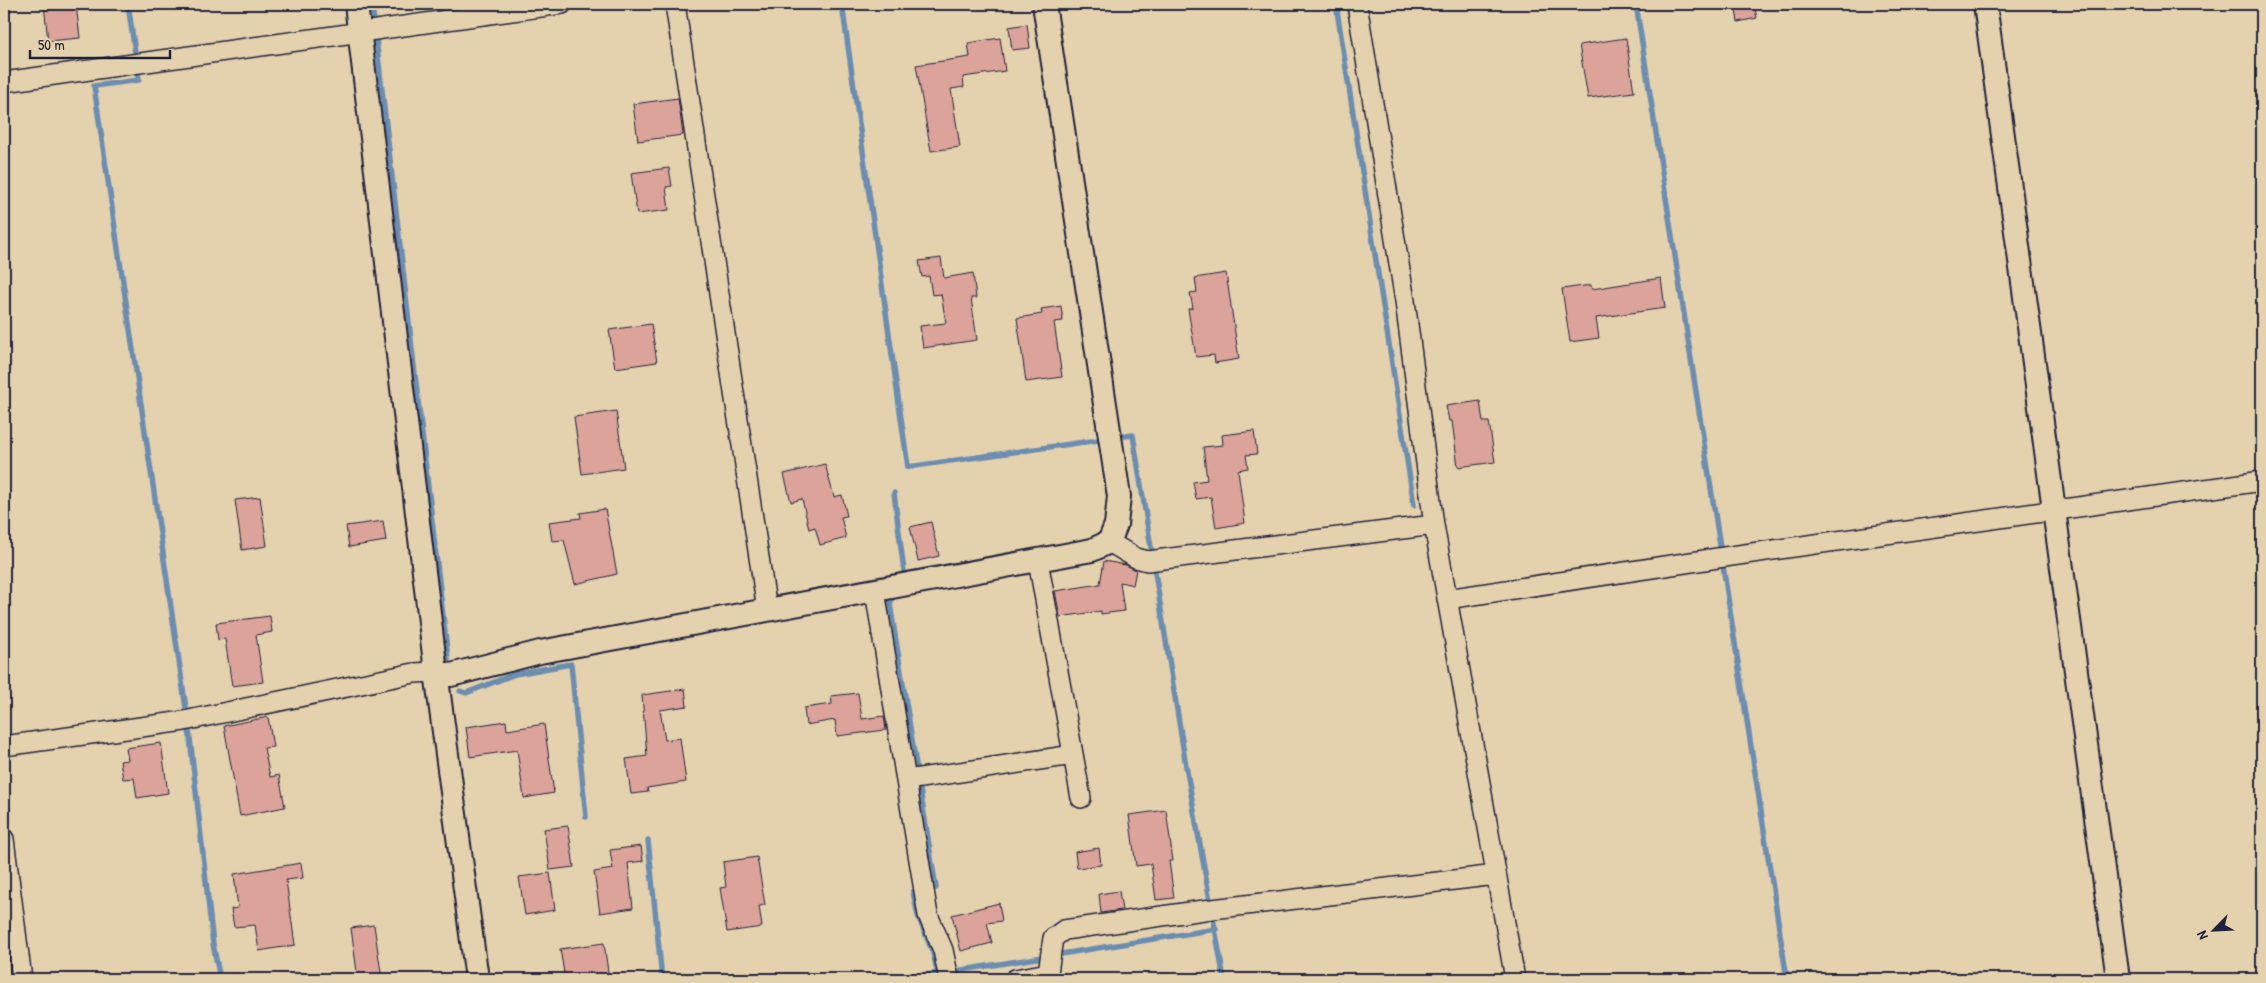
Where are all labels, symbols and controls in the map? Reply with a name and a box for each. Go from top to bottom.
scale bar [30,28,170,60]
text: 50 m [38,34,65,55]
north arrow [2188,906,2238,956]
text: N [2191,928,2212,943]

